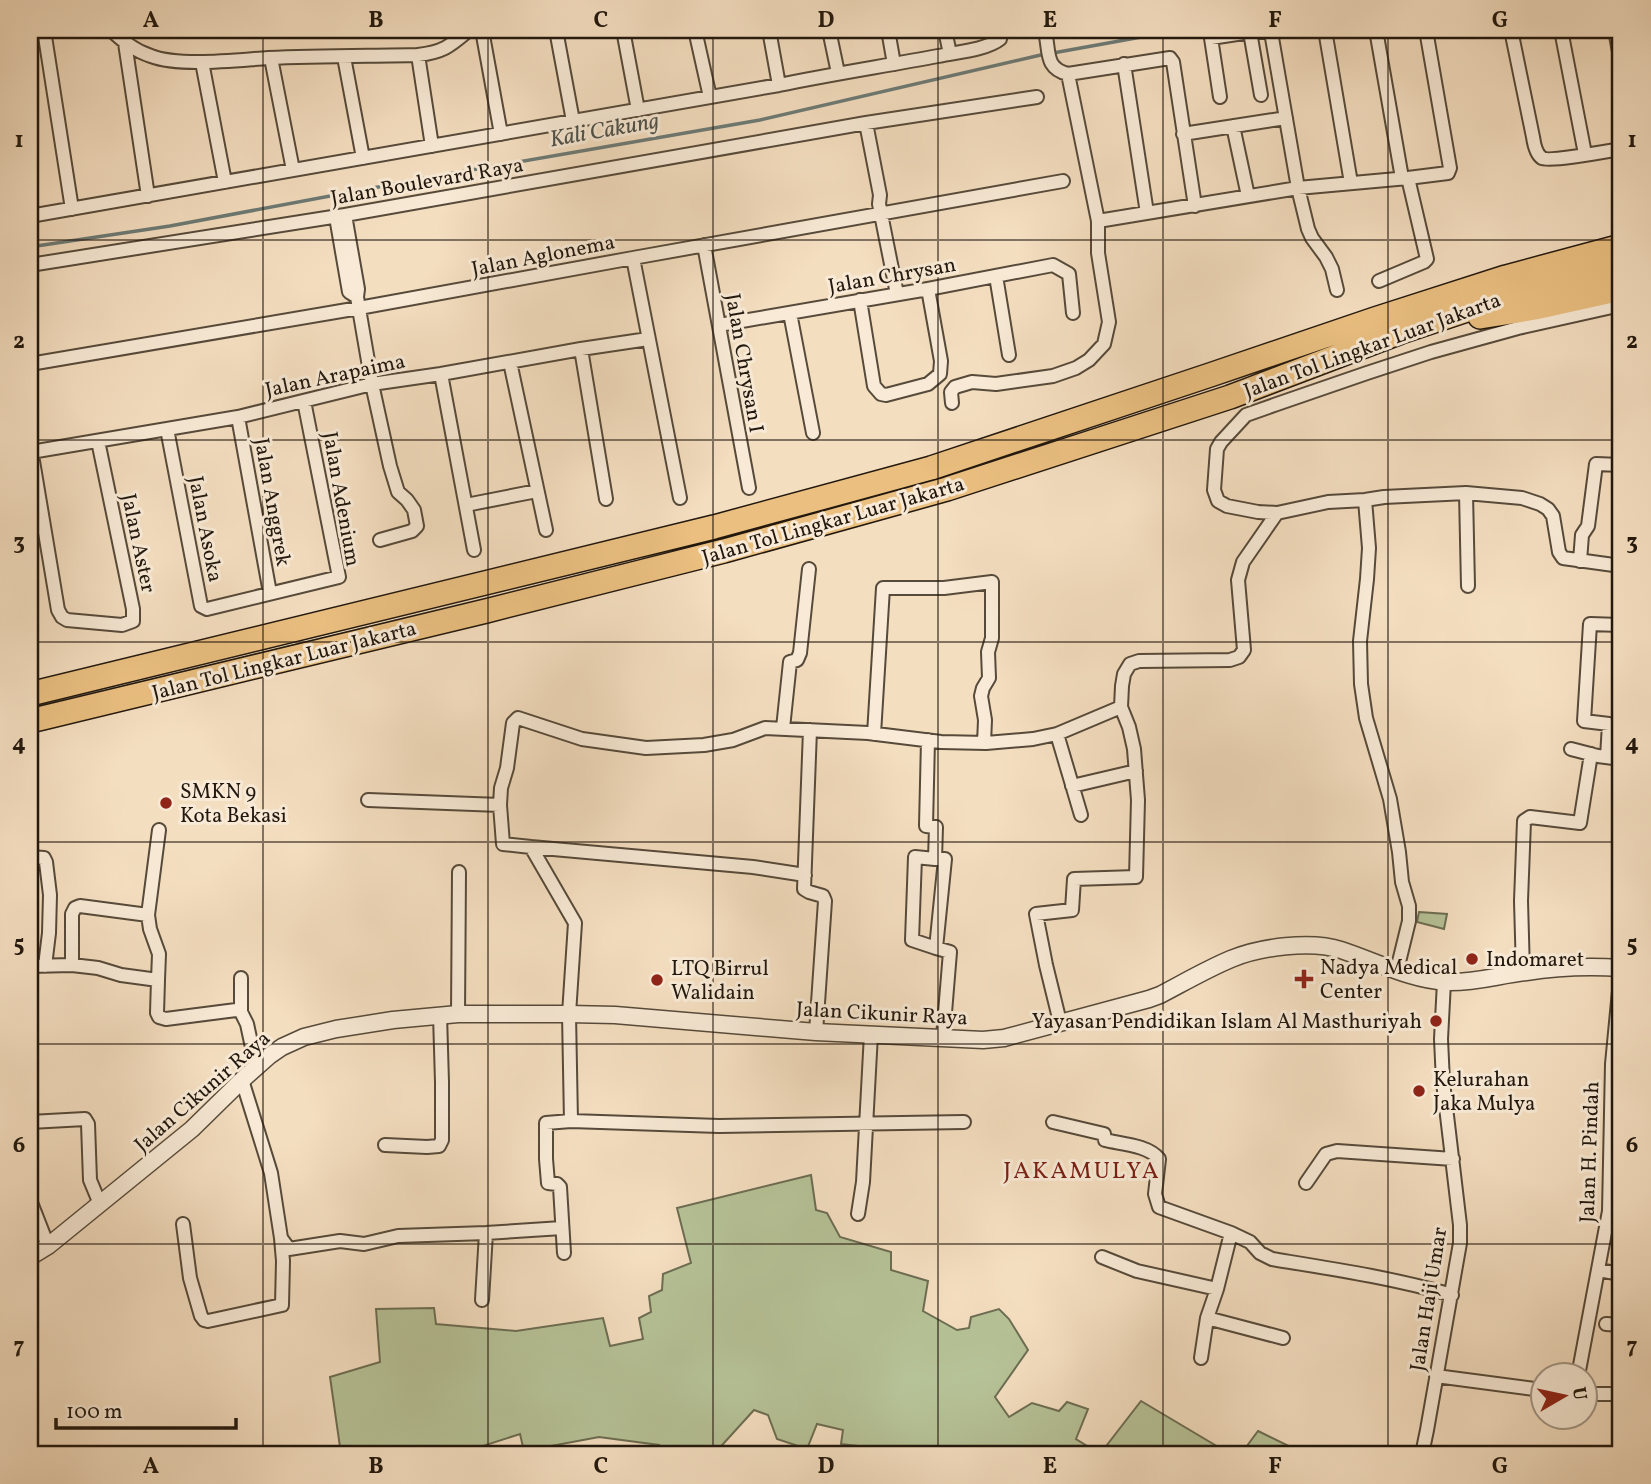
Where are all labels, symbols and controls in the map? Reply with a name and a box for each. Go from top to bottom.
text: A [143,5,159,37]
text: B [368,5,384,37]
text: C [594,5,608,37]
text: D [818,5,835,37]
text: E [1043,5,1057,37]
text: F [1268,5,1282,37]
text: G [1492,5,1508,37]
water label: Kali Cakung [547,106,662,156]
text: 1 [14,125,24,157]
text: 1 [1627,125,1637,157]
street label: Jalan Boulevard Raya [329,151,526,214]
street label: Jalan Aglonema [469,228,617,285]
street label: Jalan Chrysan [826,251,958,302]
street label: Jalan Tol Lingkar Luar Jakarta [1240,286,1505,406]
street label: Jalan Chrysan I [717,291,770,435]
text: 2 [13,326,25,358]
text: 2 [1626,326,1638,358]
street label: Jalan Arapaima [262,347,408,405]
street label: Jalan Adenium [314,430,367,569]
street label: Jalan Anggrek [246,436,297,569]
street label: Jalan Tol Lingkar Luar Jakarta [699,470,968,573]
street label: Jalan Asoka [180,474,229,585]
street label: Jalan Aster [113,491,162,596]
text: 3 [13,527,25,559]
text: 3 [1626,527,1638,559]
street label: Jalan Tol Lingkar Luar Jakarta [149,615,420,708]
text: 4 [12,728,26,760]
text: 4 [1625,728,1639,760]
place label: SMKN 9 Kota Bekasi [180,778,287,831]
marker: SMKN 9 Kota Bekasi [158,795,174,811]
text: 5 [13,929,25,961]
text: 5 [1626,929,1638,961]
place label: Indomaret [1486,946,1584,975]
marker: Indomaret [1464,951,1480,967]
place label: Nadya Medical Center [1320,954,1457,1007]
place label: LTQ Birrul Walidain [671,955,769,1008]
marker: Nadya Medical Center [1294,969,1314,989]
marker: LTQ Birrul Walidain [649,972,665,988]
street label: Jalan Cikunir Raya [795,996,969,1033]
place label: Yayasan Pendidikan Islam Al Masthuriyah [1032,1008,1422,1037]
marker: Yayasan Pendidikan Islam Al Masthuriyah [1428,1013,1444,1029]
street label: Jalan Cikunir Raya [129,1025,277,1160]
place label: Kelurahan Jaka Mulya [1433,1066,1536,1119]
street label: Jalan H. Pindah [1574,1081,1607,1223]
marker: Kelurahan Jaka Mulya [1411,1083,1427,1099]
text: 6 [13,1130,25,1162]
text: 6 [1626,1130,1638,1162]
district label: JAKAMULYA [1003,1155,1161,1189]
street label: Jalan Haji Umar [1404,1225,1455,1373]
text: 7 [14,1331,25,1363]
text: 7 [1627,1331,1638,1363]
north arrow [1528,1362,1598,1432]
text: U [1565,1385,1593,1402]
scale bar [56,1386,236,1430]
text: 100 m [66,1398,123,1427]
text: A [143,1451,159,1483]
text: B [368,1451,384,1483]
text: C [594,1451,608,1483]
text: D [818,1451,835,1483]
text: E [1043,1451,1057,1483]
text: F [1268,1451,1282,1483]
text: G [1492,1451,1508,1483]

